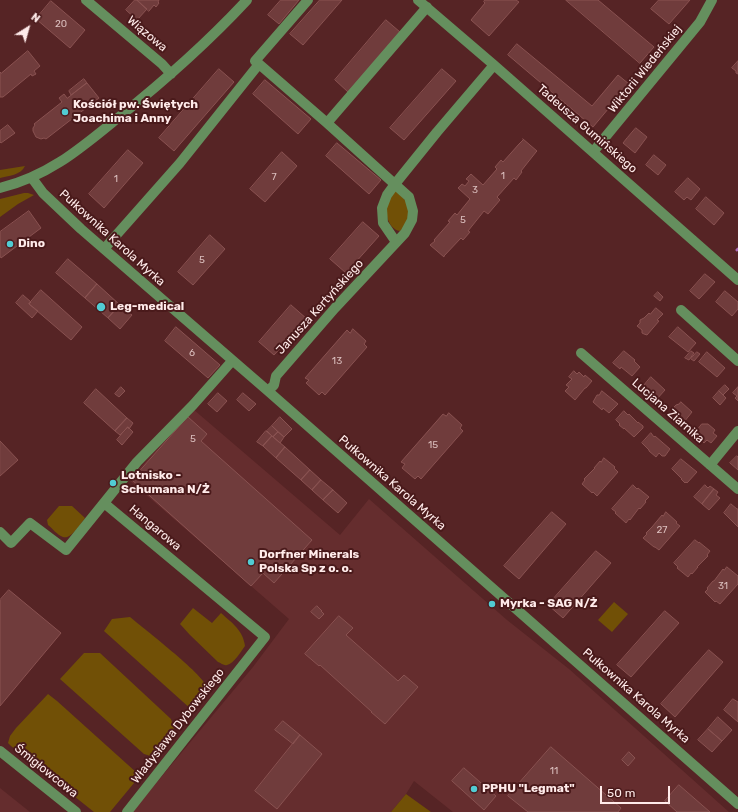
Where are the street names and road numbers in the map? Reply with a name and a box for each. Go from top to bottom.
street label: Wiązowa [124,13,170,55]
street label: Wiktorii Wiedeńskiej [605,22,685,116]
street label: Tadeusza Gumińskiego [534,82,640,176]
street label: Pułkownika Karola Myrka [56,187,168,289]
street label: Janusza Kertyńskiego [273,256,367,358]
street label: Lucjana Ziarnika [629,376,707,446]
street label: Pułkownika Karola Myrka [335,433,449,533]
street label: Hangarowa [126,502,184,554]
street label: Pułkownika Karola Myrka [579,646,693,746]
street label: Władysława Dybowskiego [128,665,228,787]
street label: Śmigłowcowa [12,741,80,801]

